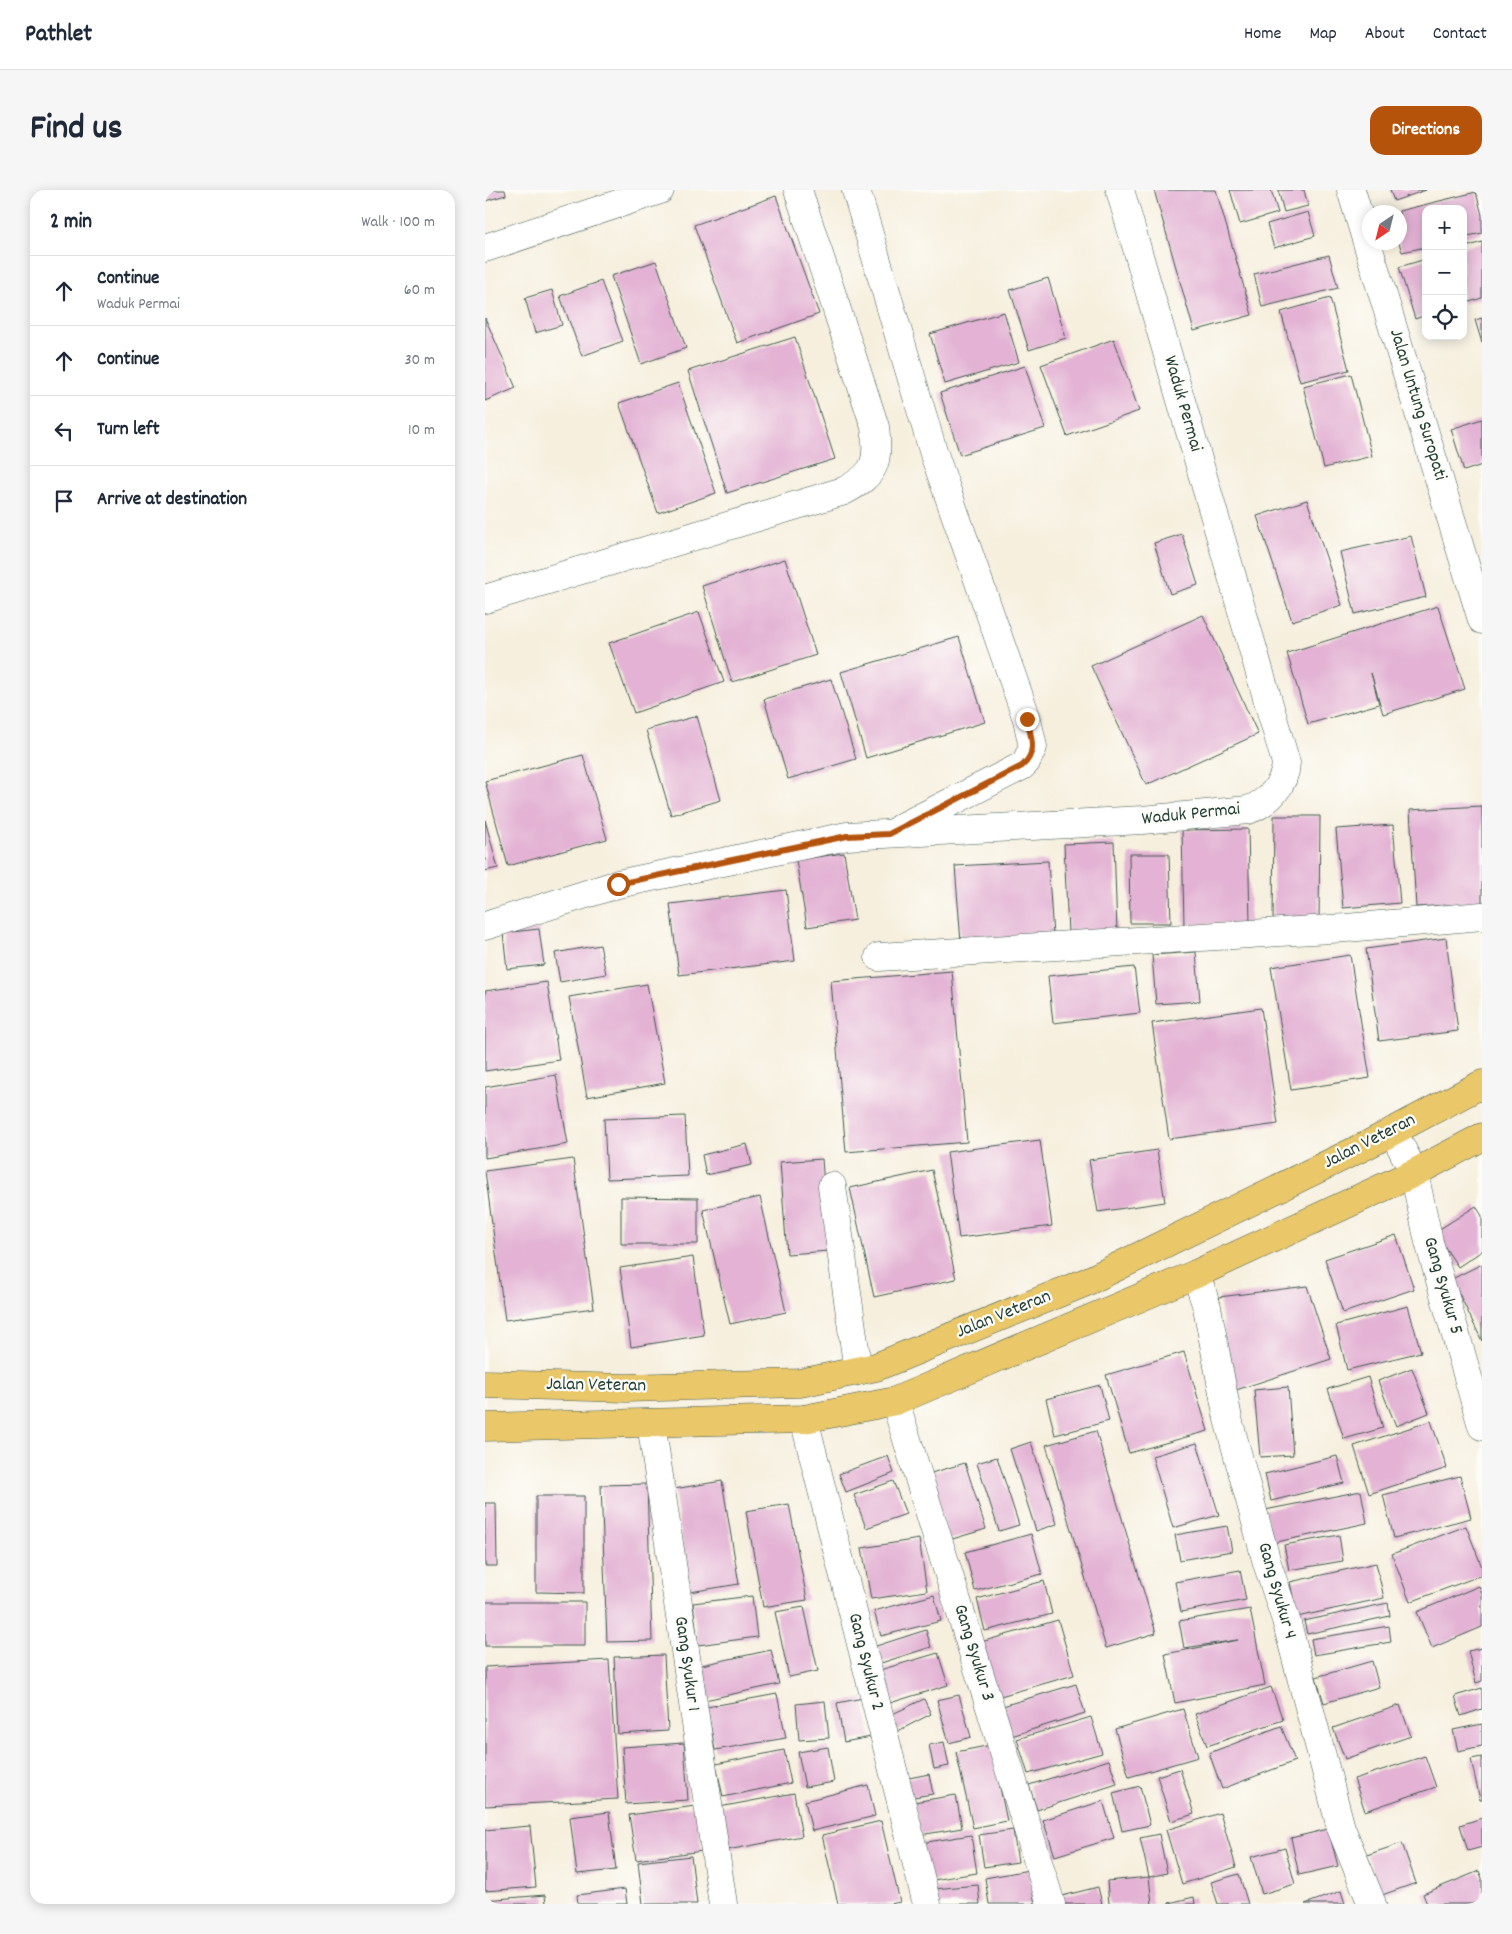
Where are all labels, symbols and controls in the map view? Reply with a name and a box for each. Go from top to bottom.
text: Pathlet [25,18,92,52]
text: Home [1244,22,1281,47]
text: Map [1309,22,1337,47]
text: About [1365,22,1405,47]
text: Contact [1433,22,1487,47]
text: Find us [30,105,122,155]
button: Directions [1370,106,1482,155]
north arrow [1362,205,1407,250]
map controls [1422,205,1467,340]
button: + [1422,205,1467,250]
text: 2 min [50,208,92,238]
text: Walk · 100 m [361,211,435,234]
button: − [1422,250,1467,295]
text: Continue [97,266,159,293]
icon: ahead [50,277,78,305]
text: 60 m [404,279,435,302]
text: Waduk Permai [97,293,180,316]
button: locate [1422,295,1467,340]
street label: Jalan Untung Suropati [1381,326,1453,485]
icon: ahead [50,347,78,375]
text: Continue [97,347,159,374]
text: 30 m [405,349,435,372]
street label: Waduk Permai [1155,353,1209,456]
icon: left [50,417,78,445]
text: Turn left [97,417,160,444]
text: 10 m [408,419,435,442]
icon: arrive [50,487,78,515]
text: Arrive at destination [97,487,247,514]
route end [1016,708,1039,731]
street label: Waduk Permai [1141,796,1242,834]
route start [607,873,630,896]
street label: Jalan Veteran [1319,1107,1421,1177]
street label: Gang Syukur 5 [1415,1234,1469,1338]
street label: Jalan Veteran [953,1284,1055,1346]
street label: Jalan Veteran [546,1372,646,1400]
street label: Gang Syukur 4 [1249,1539,1303,1643]
street label: Gang Syukur 3 [945,1601,1001,1705]
street label: Gang Syukur 2 [840,1610,890,1714]
street label: Gang Syukur 1 [666,1615,706,1713]

